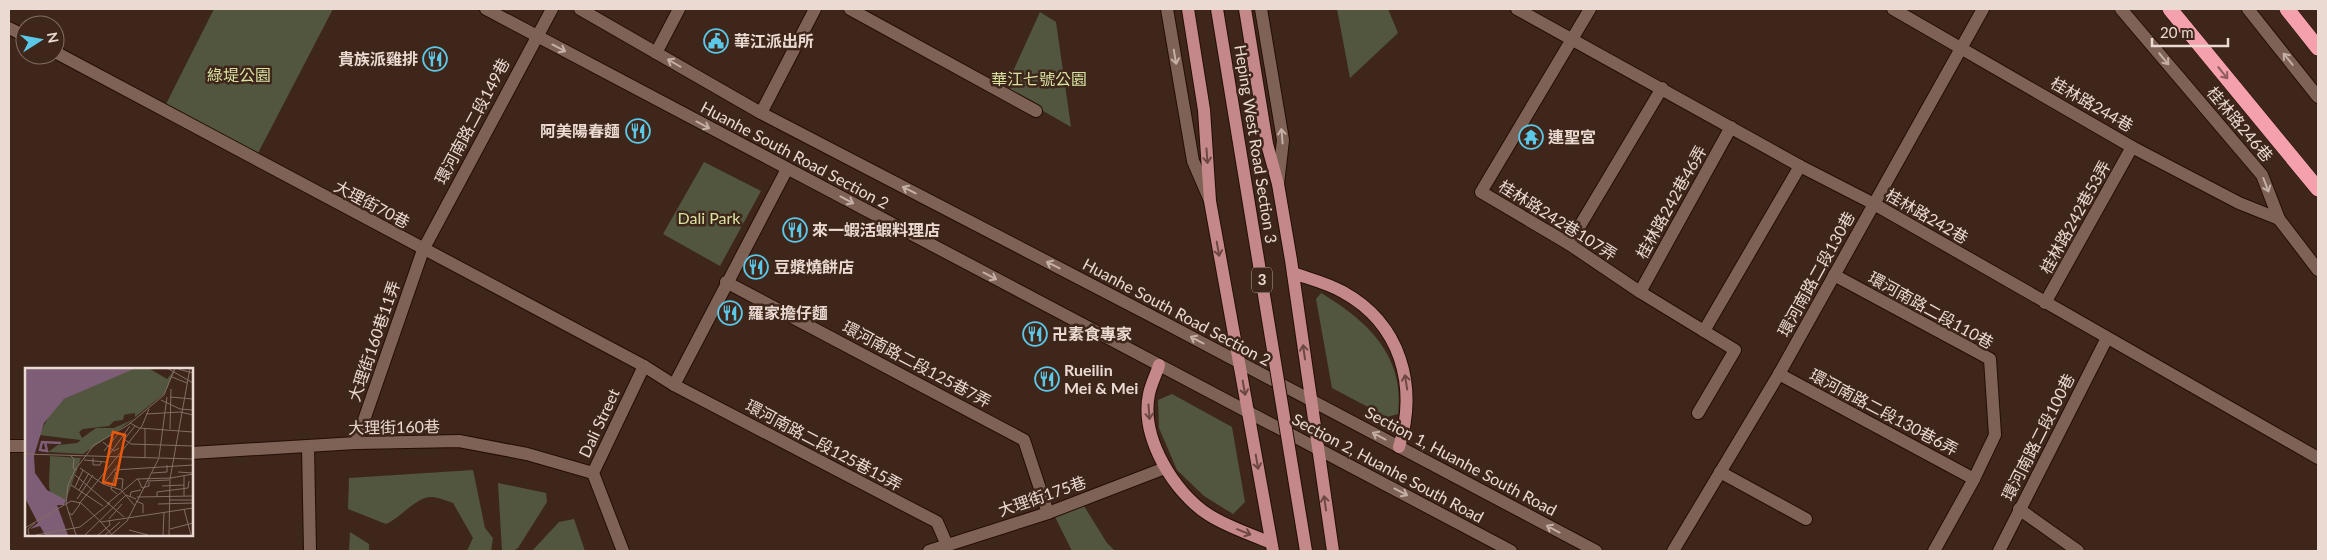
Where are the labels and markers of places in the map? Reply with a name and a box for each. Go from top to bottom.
public building icon: 華江派出所 [703,28,729,54]
place label: 華江派出所 [734,31,814,50]
restaurant icon: 貴族派雞排 [422,46,448,72]
place label: 貴族派雞排 [338,49,418,68]
restaurant icon: 阿美陽春麵 [625,118,651,144]
place label: 阿美陽春麵 [540,121,620,140]
temple icon: 連聖宮 [1518,124,1544,150]
place label: 連聖宮 [1548,127,1596,146]
restaurant icon: 來一蝦活蝦料理店 [782,217,808,243]
place label: 來一蝦活蝦料理店 [812,220,940,239]
restaurant icon: 豆漿燒餅店 [743,254,769,280]
place label: 豆漿燒餅店 [774,257,854,276]
restaurant icon: 羅家擔仔麵 [717,300,743,326]
place label: 羅家擔仔麵 [748,303,828,322]
restaurant icon: 卍素食專家 [1022,321,1048,347]
place label: 卍素食專家 [1052,324,1132,343]
place label: Rueilin Mei & Mei [1064,360,1138,397]
restaurant icon: Rueilin Mei & Mei [1034,366,1060,392]

